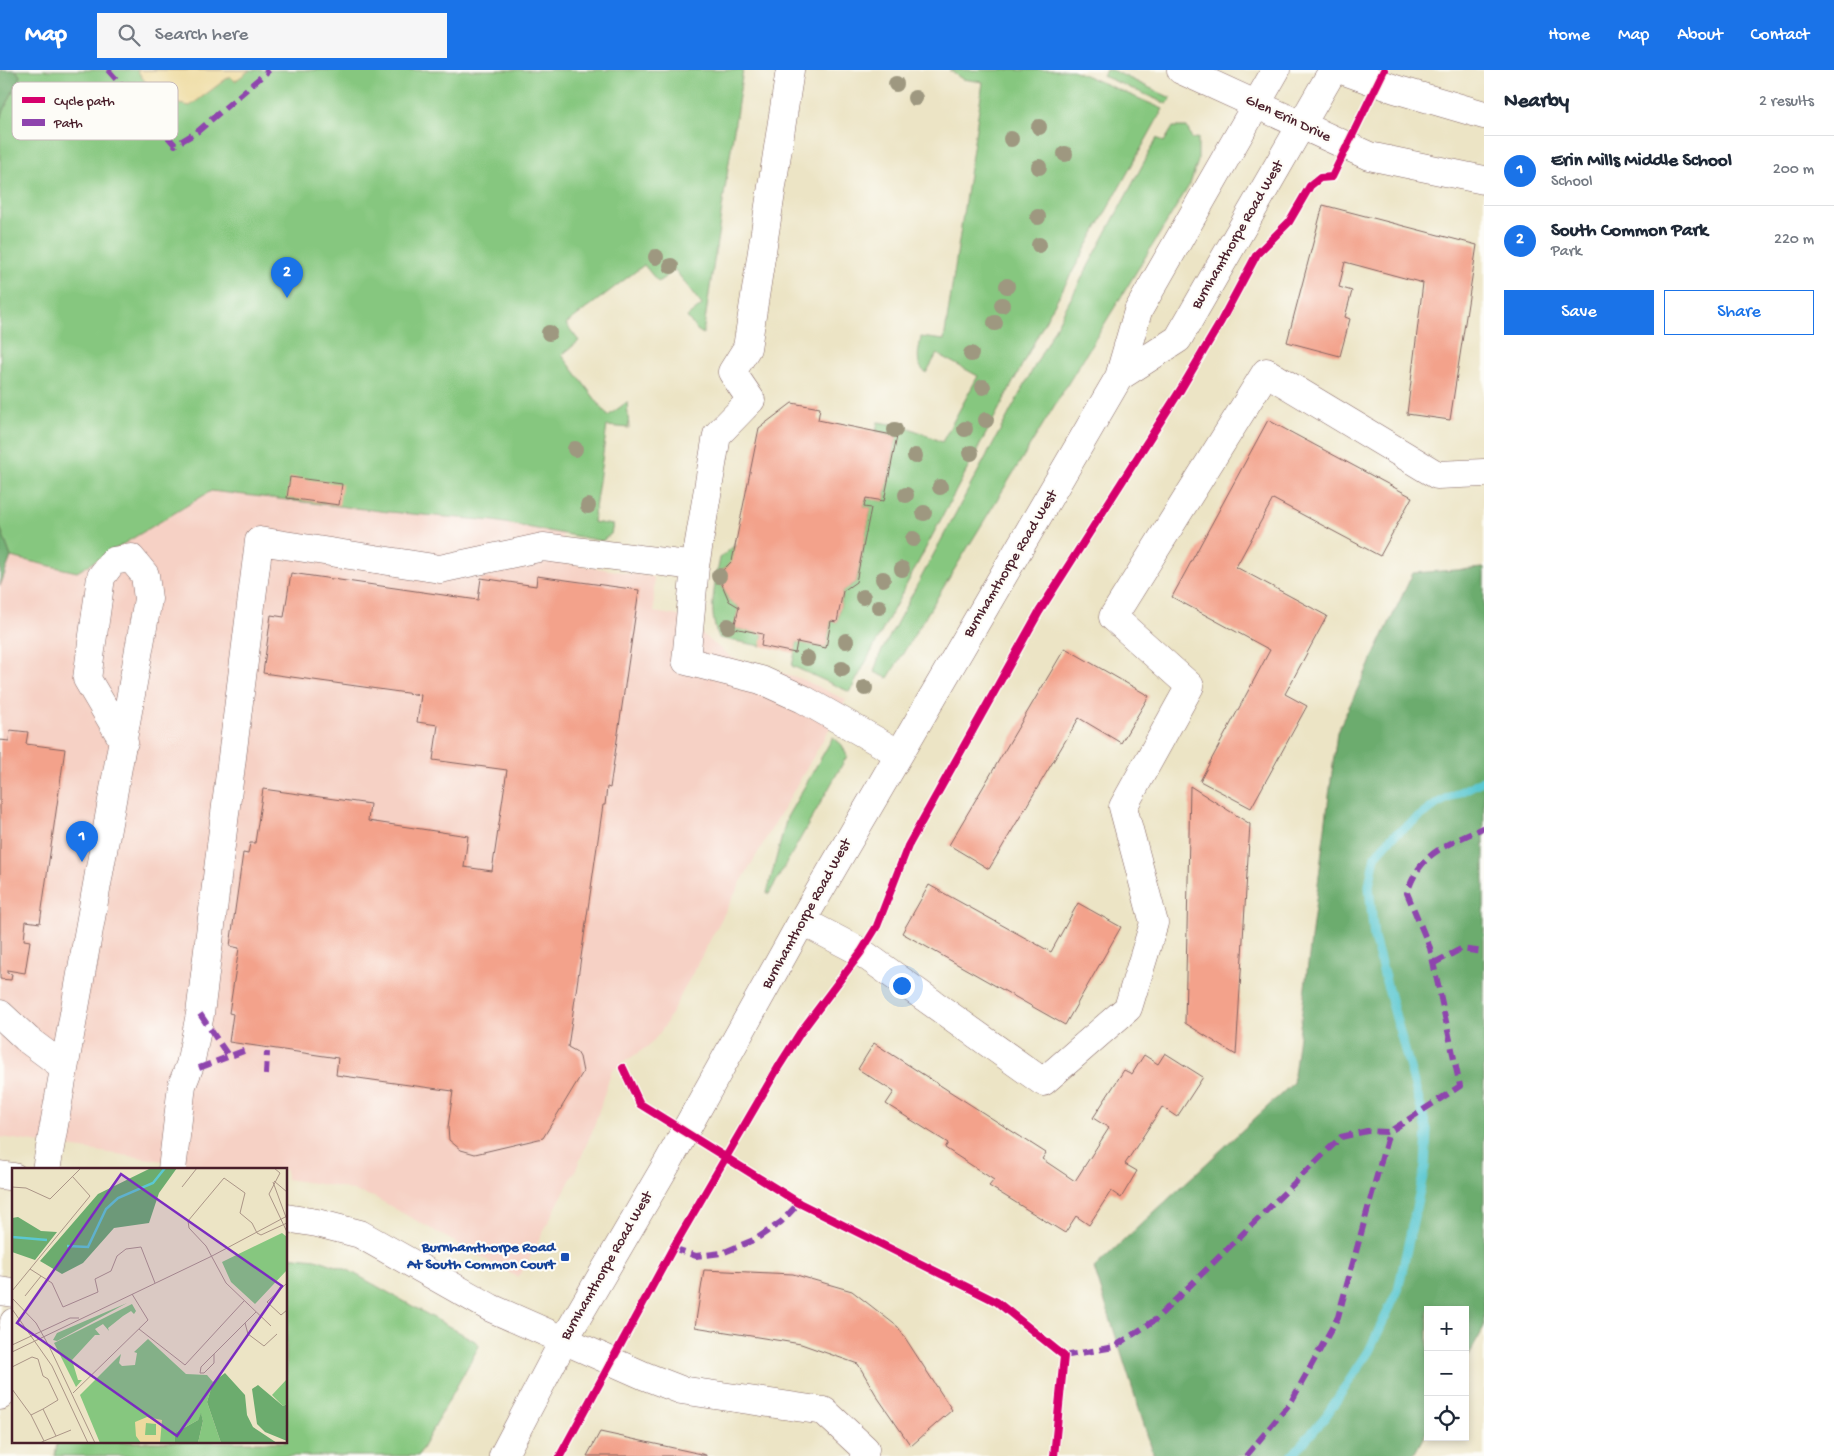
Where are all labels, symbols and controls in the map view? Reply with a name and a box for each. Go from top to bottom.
search box [97,13,447,58]
text: Map [25,21,67,50]
icon: search [115,21,143,49]
text: Search here [155,24,248,47]
text: Home [1548,25,1590,46]
text: Map [1618,25,1649,46]
text: About [1677,25,1723,46]
text: Contact [1751,25,1809,46]
legend [12,82,178,140]
text: Nearby [1504,90,1569,115]
street label: Glen Erin Drive [1242,91,1334,147]
text: 2 results [1759,93,1814,112]
text: Cycle path [54,94,115,111]
text: Path [53,116,83,133]
text: Erin Mills Middle School [1551,150,1732,173]
street label: Burnhamthorpe Road West [1188,156,1289,313]
text: 1 [1517,161,1523,180]
text: 200 m [1773,161,1814,180]
text: School [1551,173,1593,192]
text: South Common Park [1551,220,1708,243]
text: 2 [1516,231,1524,250]
text: 220 m [1774,231,1814,250]
text: Park [1551,243,1582,262]
pin: 2 [271,257,303,298]
button: Save [1504,290,1654,335]
button: Share [1664,290,1814,335]
street label: Burnhamthorpe Road West [959,486,1063,642]
pin: 1 [66,821,98,862]
street label: Burnhamthorpe Road West [758,834,857,993]
your location [889,973,915,999]
inset map [12,1168,288,1444]
street label: Burnhamthorpe Road West [557,1187,658,1344]
place label: Burnhamthorpe Road At South Common Court [406,1239,557,1274]
marker: Burnhamthorpe Road At South Common Court [559,1251,571,1263]
map controls [1424,1306,1469,1441]
button: + [1424,1306,1469,1351]
button: − [1424,1351,1469,1396]
button: locate [1424,1396,1469,1441]

